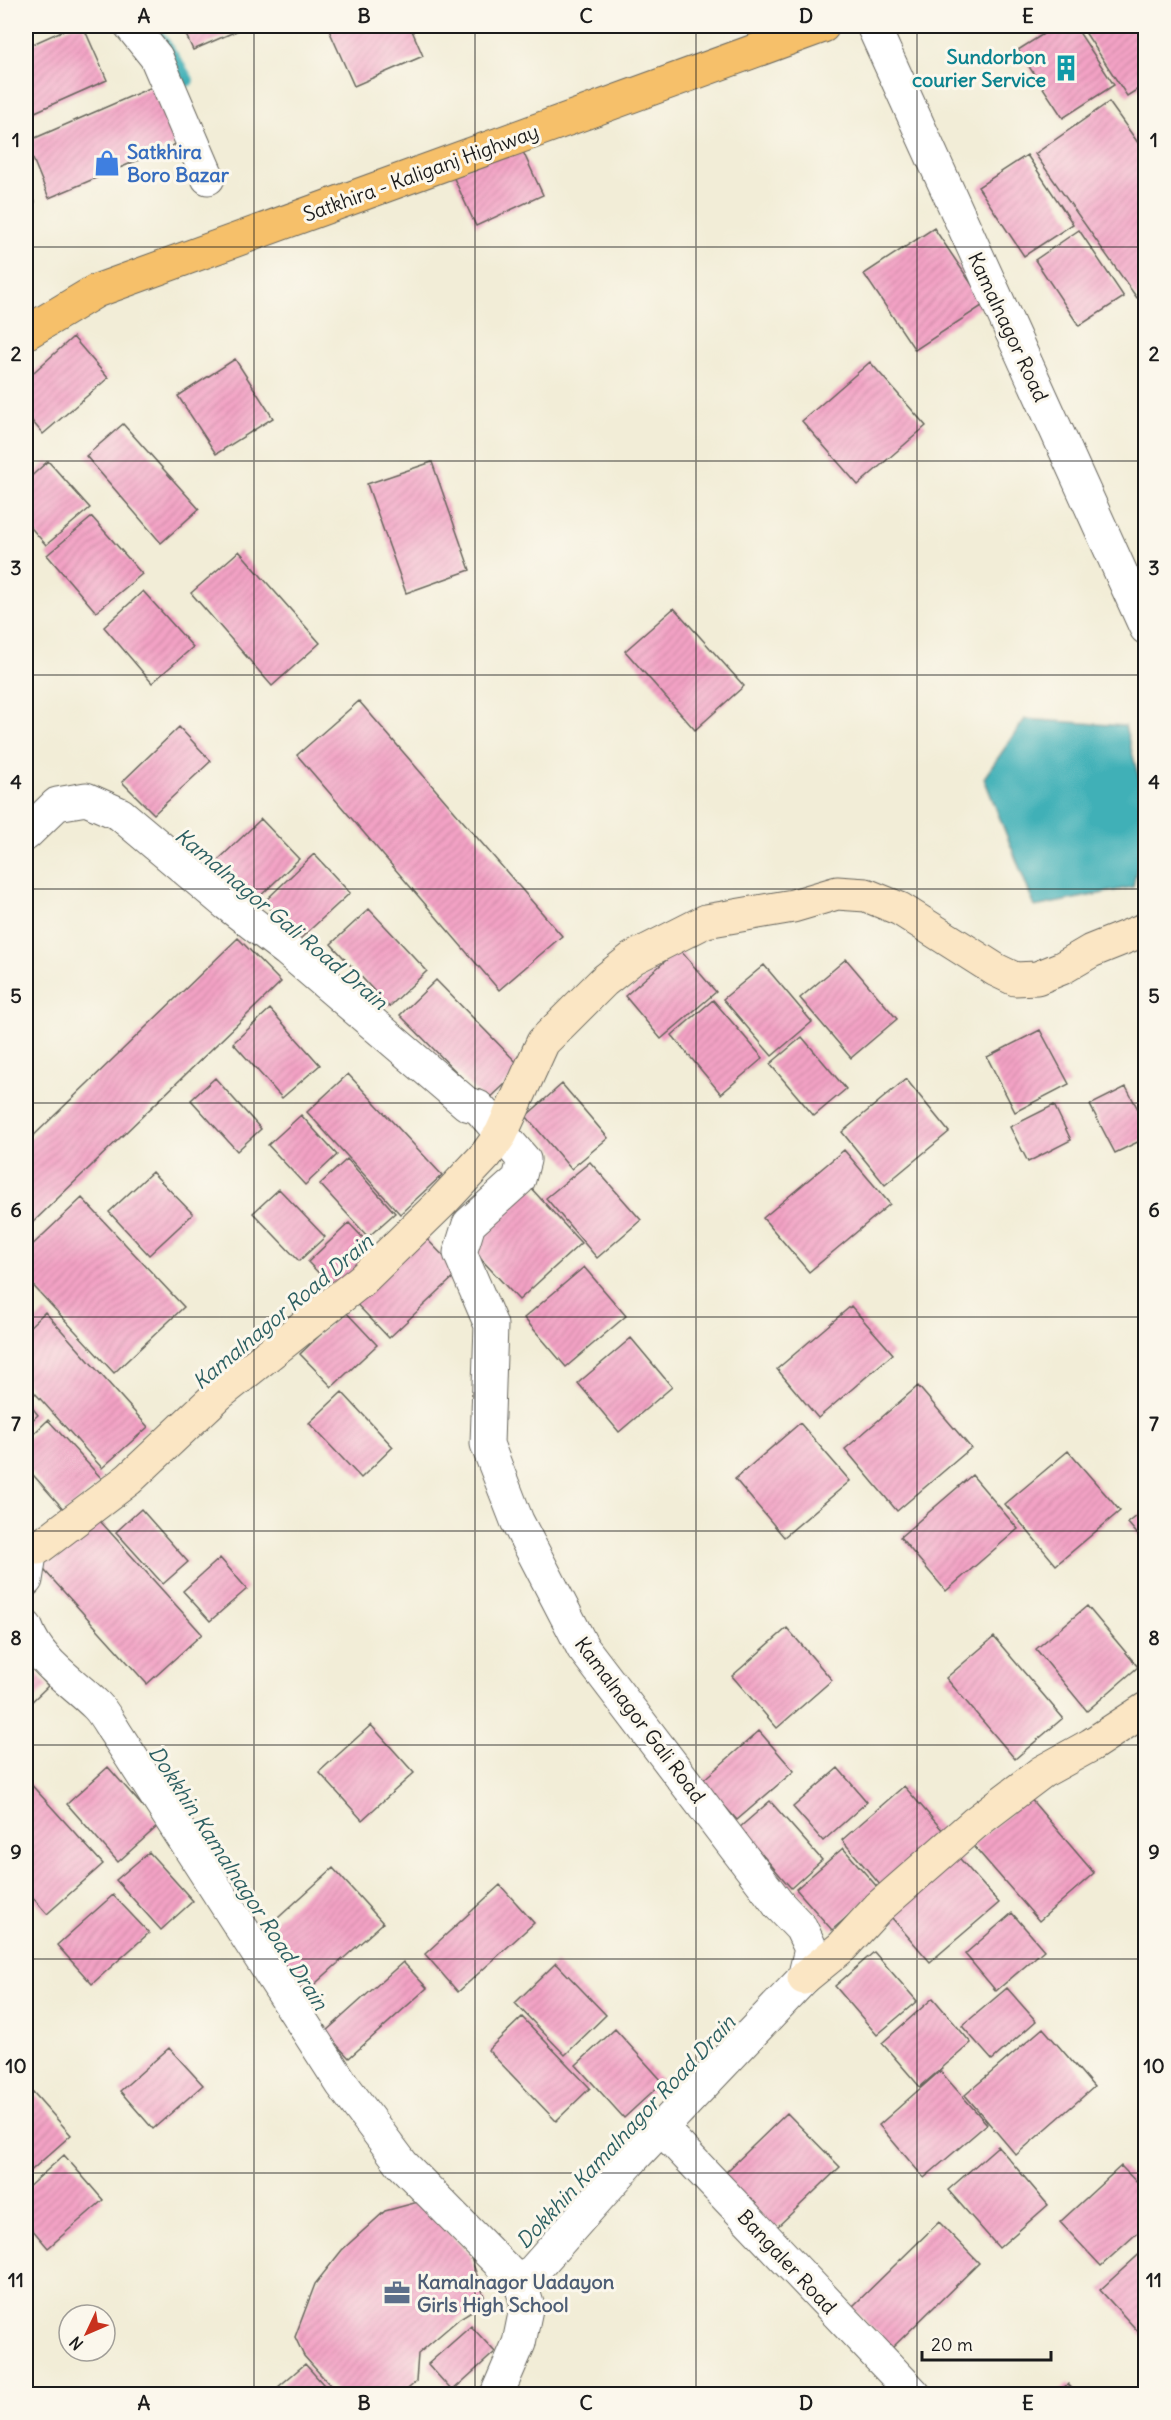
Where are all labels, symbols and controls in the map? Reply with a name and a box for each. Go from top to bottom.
text: A [138,3,151,28]
text: B [357,3,371,28]
text: C [579,3,593,28]
text: D [799,3,813,28]
text: E [1022,3,1034,28]
place label: Sundorbon courier Service [912,44,1046,92]
building icon: Sundorbon courier Service [1051,53,1081,83]
street label: Satkhira - Kaliganj Highway [300,118,542,227]
text: 1 [12,127,20,152]
text: 1 [1150,127,1158,152]
place label: Satkhira Boro Bazar [127,139,230,187]
shop icon: Satkhira Boro Bazar [92,148,122,178]
street label: Kamalnagor Road [963,248,1054,406]
text: 2 [11,341,22,366]
text: 2 [1149,341,1160,366]
text: 3 [10,555,22,580]
text: 3 [1148,555,1160,580]
text: 4 [10,769,22,794]
text: 4 [1148,769,1160,794]
water label: Kamalnagor Gali Road Drain [170,822,394,1016]
text: 5 [10,983,22,1008]
text: 5 [1148,983,1160,1008]
text: 6 [10,1197,22,1222]
text: 6 [1148,1197,1160,1222]
water label: Kamalnagor Road Drain [187,1228,379,1395]
text: 7 [11,1411,21,1436]
text: 7 [1149,1411,1159,1436]
text: 8 [10,1625,22,1650]
text: 8 [1148,1625,1160,1650]
street label: Kamalnagor Gali Road [570,1632,711,1808]
water label: Dokkhin Kamalnagor Road Drain [143,1741,334,2016]
text: 9 [10,1839,22,1864]
text: 9 [1148,1839,1160,1864]
water label: Dokkhin Kamalnagor Road Drain [510,2009,742,2254]
text: 10 [5,2053,27,2078]
text: 10 [1143,2053,1165,2078]
street label: Bangaler Road [733,2204,842,2319]
text: 11 [8,2267,24,2292]
text: 11 [1146,2267,1162,2292]
place label: Kamalnagor Uadayon Girls High School [417,2269,615,2317]
office icon: Kamalnagor Uadayon Girls High School [382,2278,412,2308]
north arrow [57,2303,117,2363]
scale bar [922,2324,1051,2362]
text: N [65,2332,87,2354]
text: 20 m [931,2333,973,2356]
text: A [138,2390,151,2415]
text: B [357,2390,371,2415]
text: C [579,2390,593,2415]
text: D [799,2390,813,2415]
text: E [1022,2390,1034,2415]

